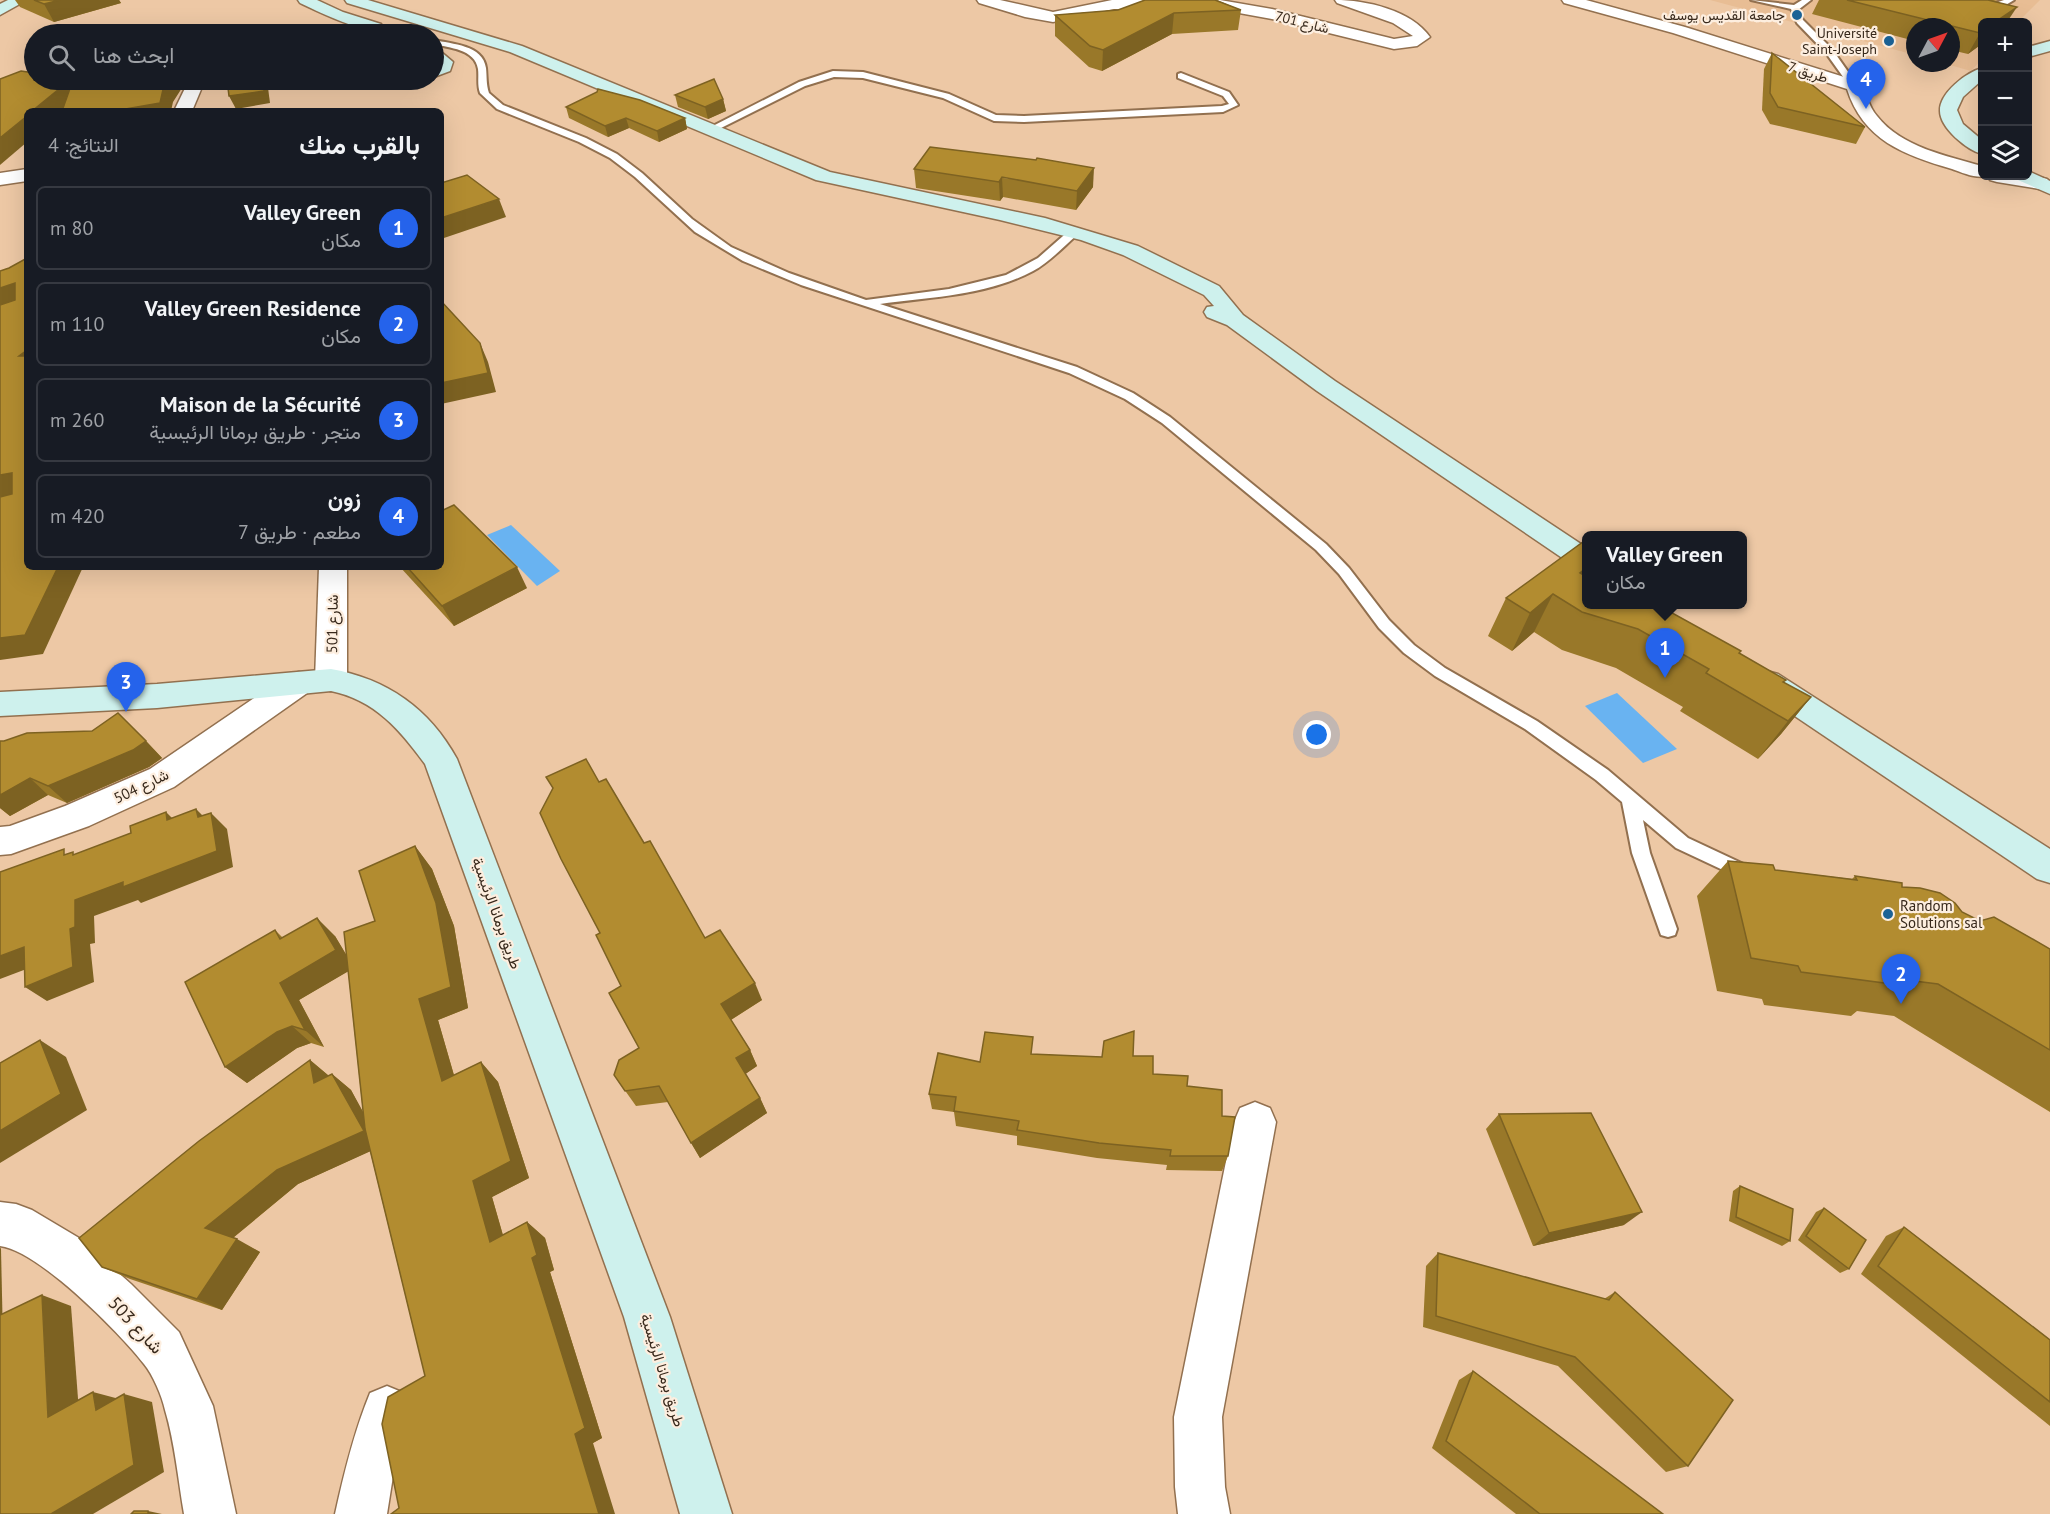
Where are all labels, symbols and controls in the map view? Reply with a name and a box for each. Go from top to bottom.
place label: جامعة القديس يوسف [1663,6,1785,24]
street label: شارع 701 [1273,7,1331,39]
marker: جامعة القديس يوسف [1790,8,1804,22]
north arrow [1906,18,1960,72]
map controls [1978,18,2032,180]
button: + [1978,18,2032,72]
search box [24,24,444,90]
place label: Université Saint-Joseph [1802,24,1877,58]
marker: Université Saint-Joseph [1882,34,1896,48]
icon: search [45,41,78,74]
text: ابحث هنا [93,41,174,69]
street label: طريق 7 [1786,57,1830,87]
pin: 4 [1846,60,1886,109]
button: − [1978,72,2032,126]
button: layers [1978,126,2032,180]
text: بالقرب منك [299,128,420,161]
text: النتائج: 4 [48,132,119,158]
text: Valley Green [244,198,361,226]
text: 80 m [50,215,93,241]
text: 1 [393,215,404,241]
text: مكان [321,227,361,253]
text: Valley Green Residence [144,294,361,322]
text: 110 m [50,311,104,337]
text: 2 [393,311,404,337]
text: مكان [321,323,361,349]
text: Maison de la Sécurité [160,390,361,418]
text: 260 m [50,407,104,433]
text: 3 [393,407,404,433]
text: متجر · طريق برمانا الرئيسية [149,419,361,445]
text: زون [328,484,361,512]
text: 420 m [50,503,104,529]
text: 4 [393,503,404,529]
text: مطعم · طريق 7 [238,519,361,545]
popup [1582,531,1747,609]
text: Valley Green [1606,540,1723,568]
text: مكان [1606,569,1646,595]
street label: شارع 501 [322,594,344,654]
pin: 1 [1646,628,1684,678]
pin: 3 [106,662,146,712]
your location [1302,720,1331,749]
street label: شارع 504 [110,765,173,809]
street label: طريق برمانا الرئيسية [467,855,526,972]
place label: Random Solutions sal [1900,896,1983,932]
marker: Random Solutions sal [1881,907,1895,921]
pin: 2 [1882,954,1920,1004]
street label: شارع 503 [103,1291,168,1359]
street label: طريق برمانا الرئيسية [636,1311,689,1429]

